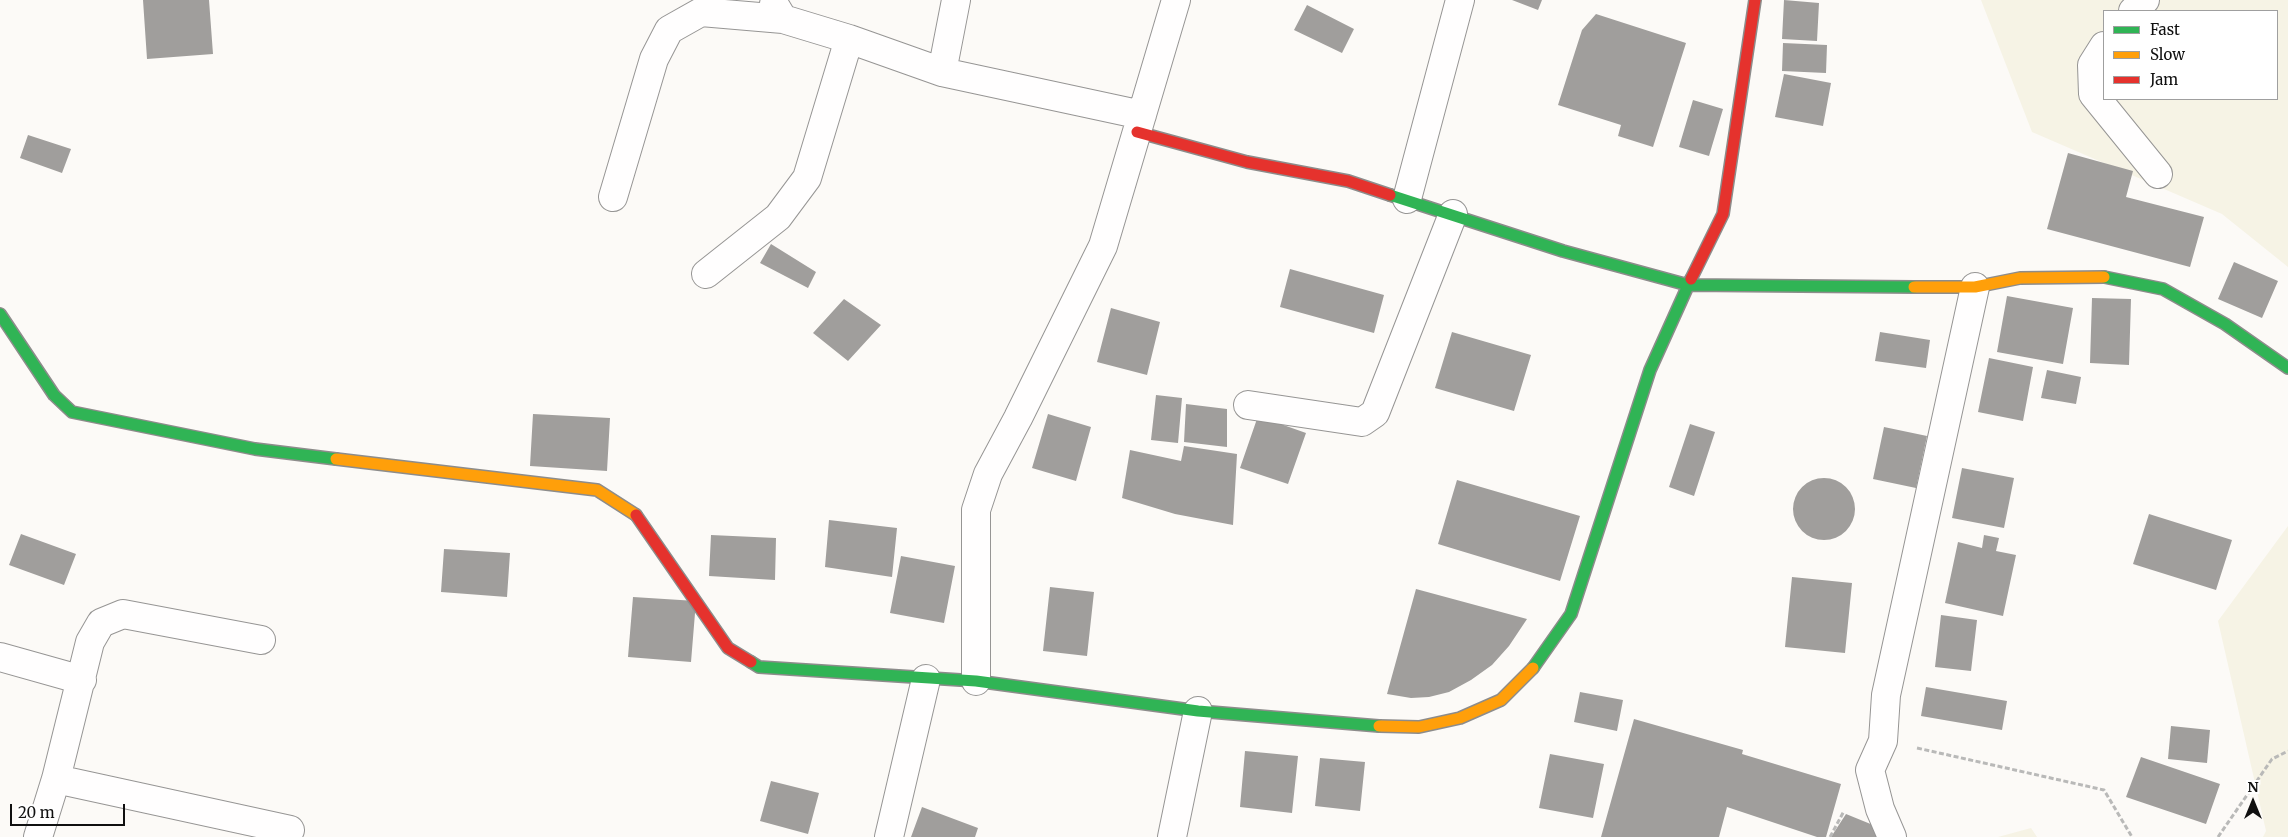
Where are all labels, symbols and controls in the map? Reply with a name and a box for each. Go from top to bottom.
legend [2103,10,2278,100]
text: Fast [2150,20,2180,39]
text: Slow [2150,45,2185,64]
text: Jam [2150,70,2178,89]
north arrow [2228,777,2278,827]
text: N [2247,778,2259,796]
scale bar [12,794,128,826]
text: 20 m [18,803,55,822]

